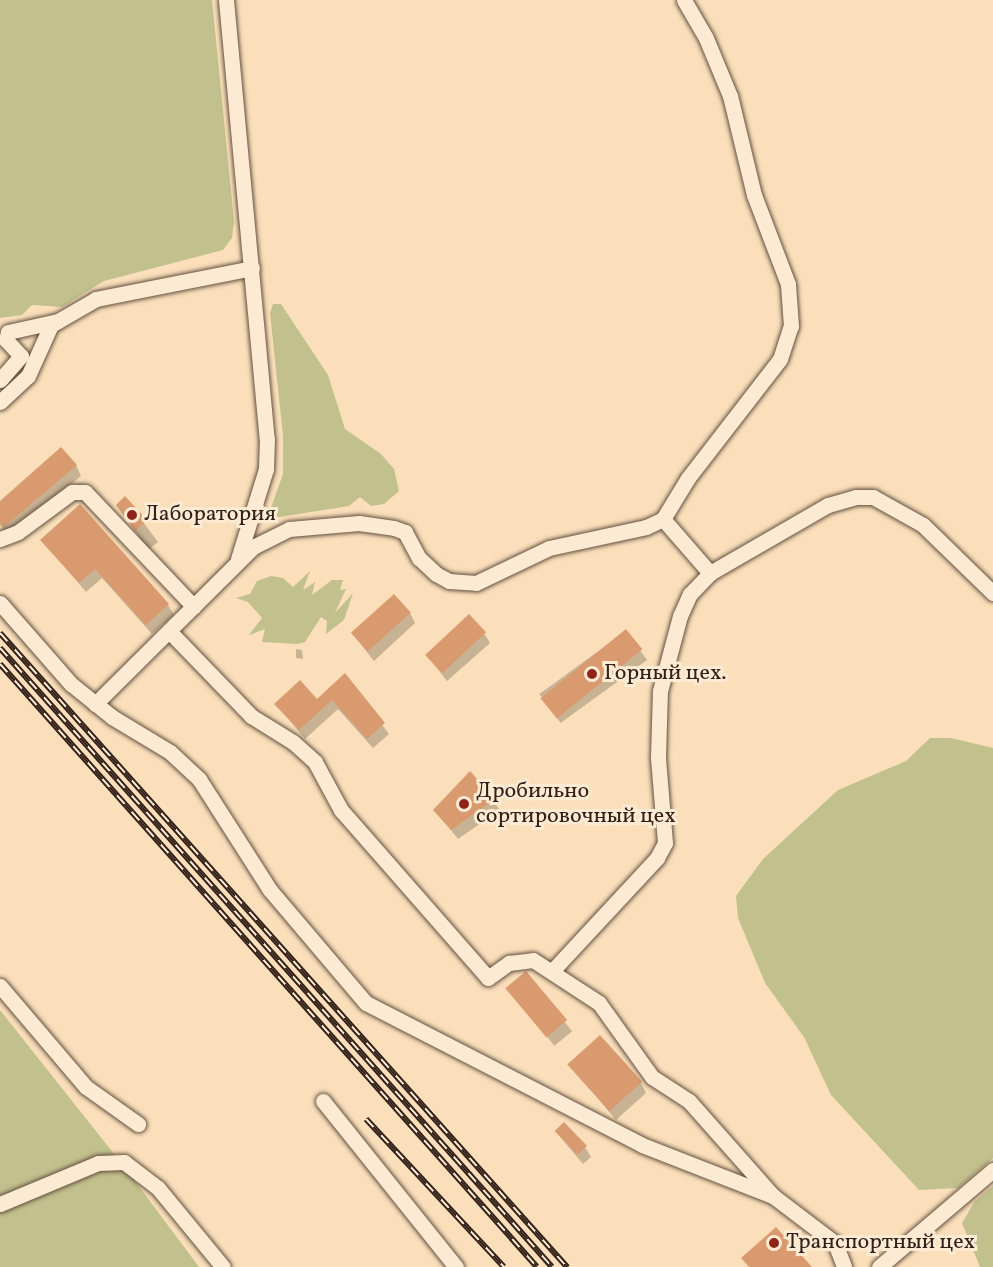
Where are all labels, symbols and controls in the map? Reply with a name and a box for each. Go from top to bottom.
place label: Лаборатория [144,502,276,528]
marker: Лаборатория [125,508,139,522]
place label: Горный цех. [604,661,727,687]
marker: Горный цех. [585,667,599,681]
place label: Дробильно сортировочный цех [476,778,676,830]
marker: Дробильно сортировочный цех [457,797,471,811]
place label: Транспортный цех [786,1230,975,1256]
marker: Транспортный цех [767,1236,781,1250]

